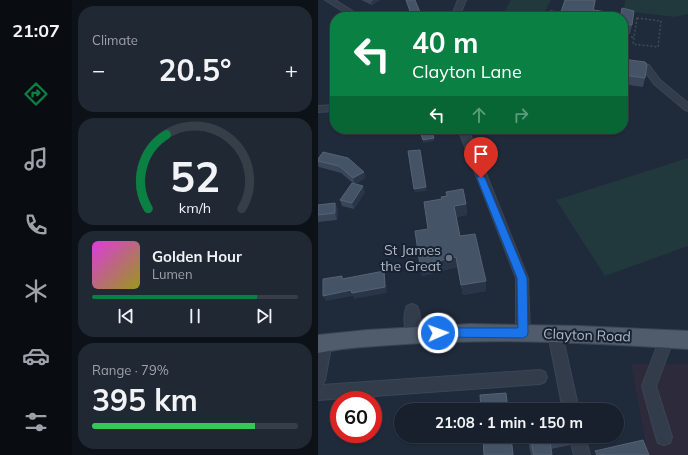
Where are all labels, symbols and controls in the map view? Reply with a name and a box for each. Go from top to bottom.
text: 21:07 [12,19,60,42]
text: 40 m [412,25,478,60]
icon: left [346,28,398,80]
text: Climate [92,32,138,48]
text: 20.5° [159,51,231,89]
text: − [92,56,105,84]
text: + [285,56,298,84]
text: Clayton Lane [412,60,522,83]
icon: directions [22,80,50,108]
icon: left [426,104,448,126]
icon: ahead [468,104,490,126]
icon: right [510,104,532,126]
pin [464,137,498,178]
icon: arrive [470,143,492,165]
icon: music [22,145,50,173]
text: 52 [170,150,220,202]
text: km/h [179,199,211,217]
icon: phone [22,211,50,239]
place label: St James the Great [380,241,441,275]
text: Golden Hour [152,247,242,266]
marker: St James the Great [444,253,454,263]
text: Lumen [152,266,193,282]
icon: climate [22,277,50,305]
icon: previous [115,305,137,327]
icon: pause [184,305,206,327]
icon: next [253,305,275,327]
position arrow [417,312,459,354]
street label: Clayton Road [543,324,631,346]
icon: car [22,342,50,370]
text: Range · 79% [92,362,169,378]
text: 395 km [92,381,198,419]
speed limit sign: 60 [330,391,382,443]
icon: filters [22,408,50,436]
text: 21:08 · 1 min · 150 m [435,413,583,432]

